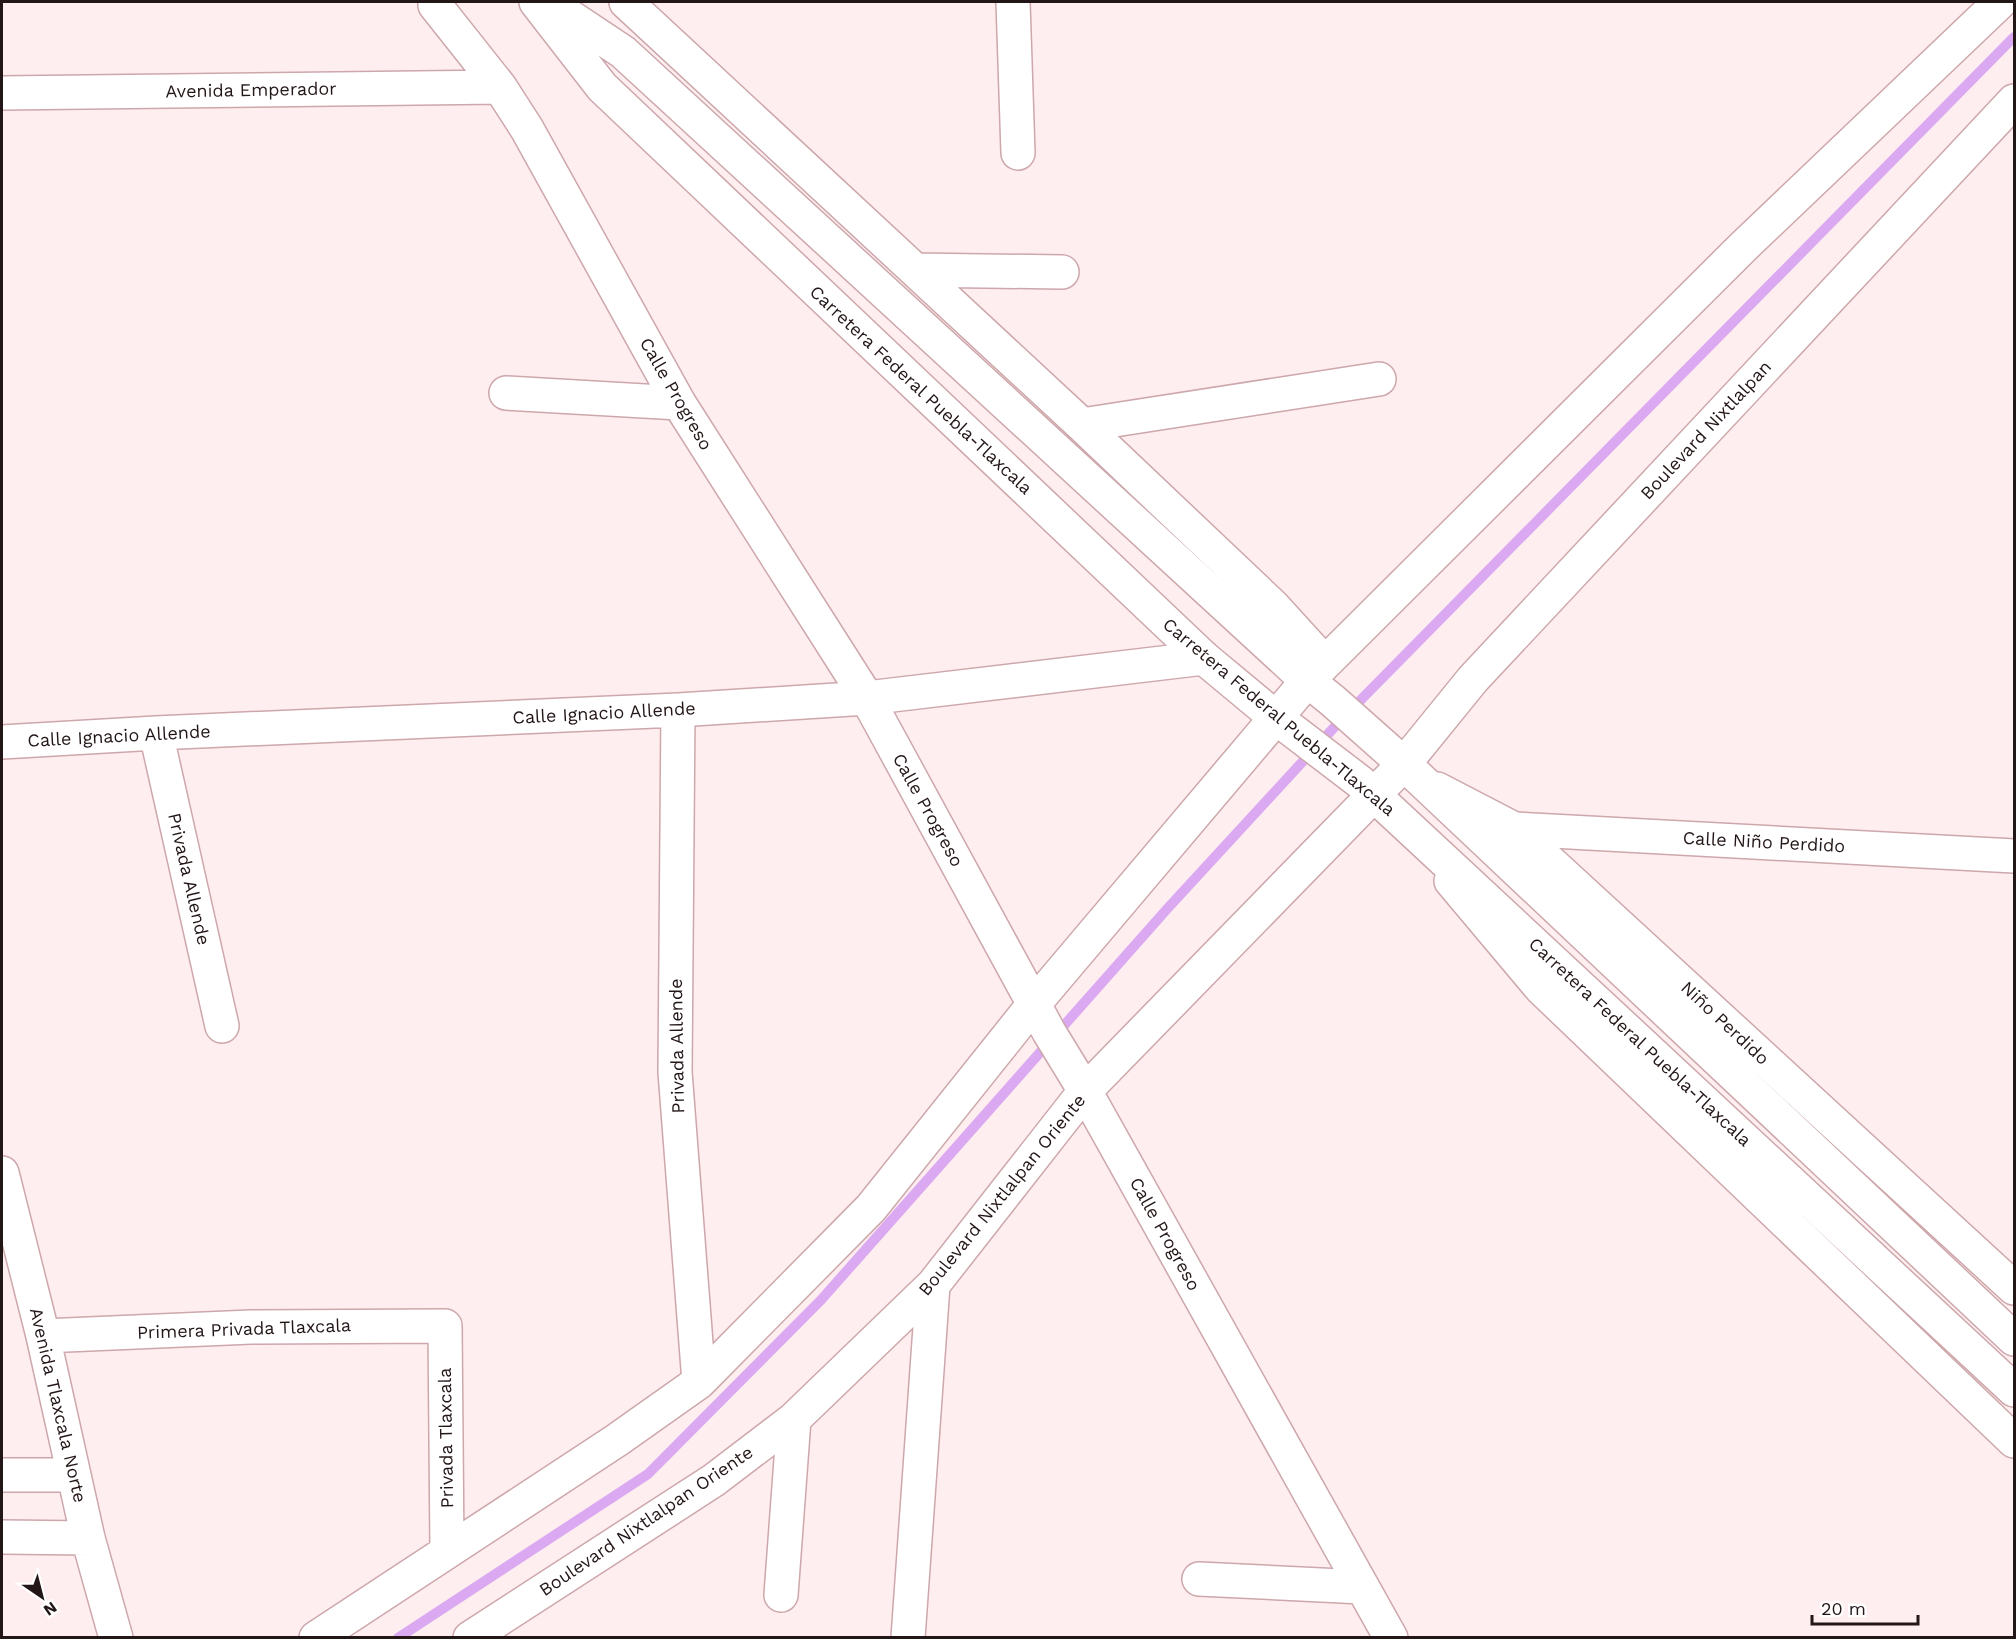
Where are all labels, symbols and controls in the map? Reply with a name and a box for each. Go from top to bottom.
street label: Avenida Emperador [165,78,337,101]
street label: Carretera Federal Puebla-Tlaxcala [806,281,1037,498]
street label: Calle Progreso [636,334,717,454]
street label: Boulevard Nixtlalpan [1636,356,1775,503]
street label: Carretera Federal Puebla-Tlaxcala [1159,613,1400,820]
street label: Calle Ignacio Allende [512,697,696,728]
street label: Calle Ignacio Allende [27,720,211,751]
street label: Calle Progreso [889,749,968,870]
street label: Privada Allende [164,811,215,947]
street label: Calle Niño Perdido [1682,827,1846,856]
street label: Carretera Federal Puebla-Tlaxcala [1525,933,1756,1150]
street label: Niño Perdido [1677,977,1774,1069]
street label: Privada Allende [665,978,688,1114]
street label: Boulevard Nixtlalpan Oriente [914,1090,1089,1300]
street label: Calle Progreso [1126,1173,1205,1294]
street label: Avenida Tlaxcala Norte [26,1305,91,1504]
street label: Primera Privada Tlaxcala [137,1314,351,1343]
street label: Privada Tlaxcala [434,1368,457,1508]
street label: Boulevard Nixtlalpan Oriente [535,1441,756,1600]
north arrow [12,1567,72,1627]
scale bar [1812,1588,1918,1626]
text: N [40,1598,61,1620]
text: 20 m [1821,1598,1866,1619]

